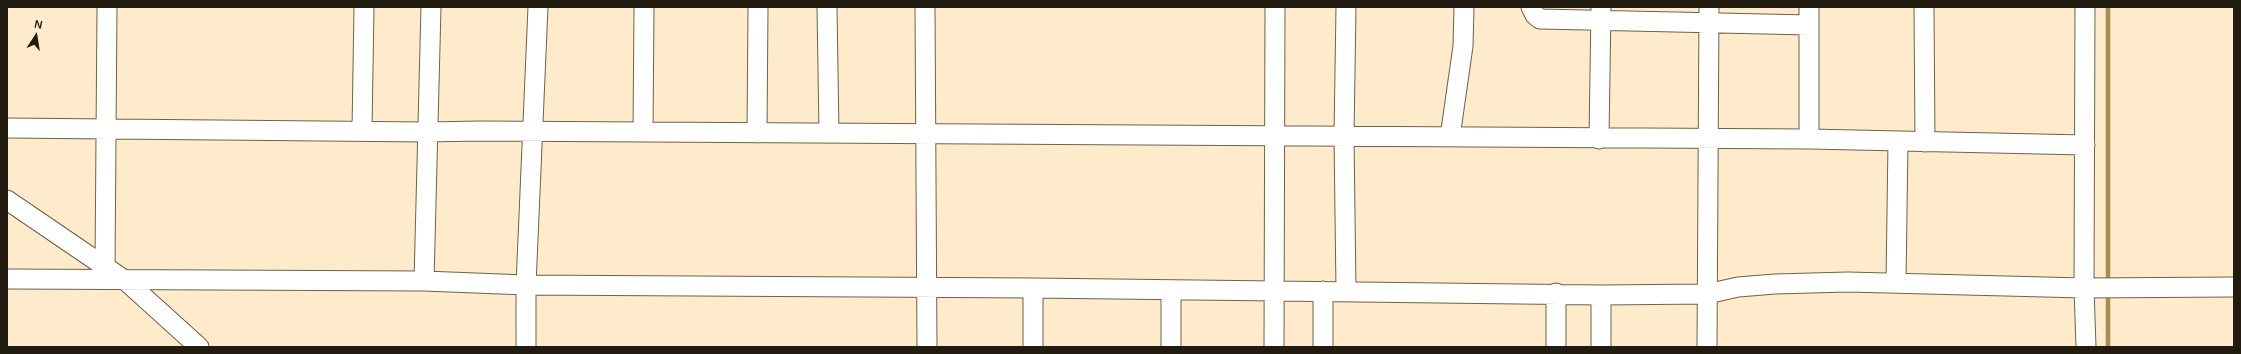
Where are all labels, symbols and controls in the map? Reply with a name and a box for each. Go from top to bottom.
north arrow [16,16,56,56]
text: N [33,18,44,31]

